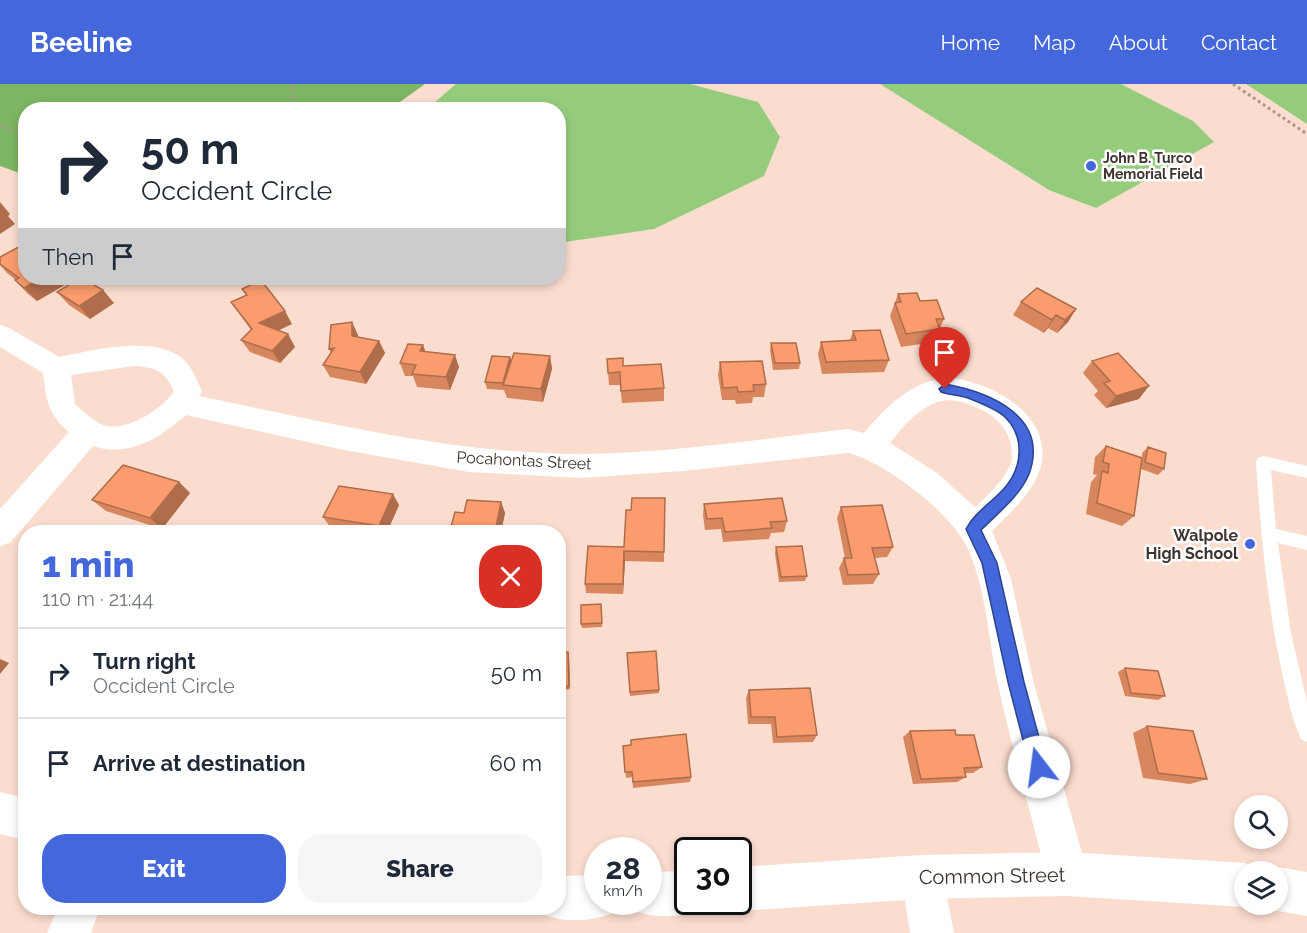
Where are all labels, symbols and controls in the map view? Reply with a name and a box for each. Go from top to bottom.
text: Beeline [30,26,132,59]
text: Home [941,30,1000,55]
text: Map [1033,30,1076,55]
text: About [1109,30,1168,55]
text: Contact [1201,30,1277,55]
text: 50 m [141,125,239,174]
icon: right [42,126,120,204]
place label: John B. Turco Memorial Field [1103,150,1203,182]
marker: John B. Turco Memorial Field [1084,159,1098,173]
text: Occident Circle [141,175,332,206]
icon: arrive [106,240,139,273]
text: Then [42,244,94,270]
pin [919,327,970,389]
icon: arrive [928,336,961,369]
street label: Pocahontas Street [456,447,593,474]
place label: Walpole High School [1145,526,1239,563]
marker: Walpole High School [1243,537,1257,551]
text: 1 min [42,543,134,585]
button: close [479,545,542,608]
text: 110 m · 21:44 [42,587,153,611]
text: Turn right [93,648,196,674]
icon: right [42,657,75,690]
text: 50 m [491,660,542,686]
text: Occident Circle [93,674,235,698]
position arrow [1007,735,1071,799]
icon: arrive [42,747,75,780]
text: Arrive at destination [93,750,306,776]
text: 60 m [489,750,542,776]
map controls [1234,795,1288,915]
button: search [1234,795,1288,849]
button: Exit [42,834,286,903]
button: Share [298,834,542,903]
speed limit sign: 30 [674,837,752,915]
text: 28 [605,851,641,886]
button: layers [1234,861,1288,915]
street label: Common Street [919,863,1066,889]
text: km/h [603,882,643,900]

